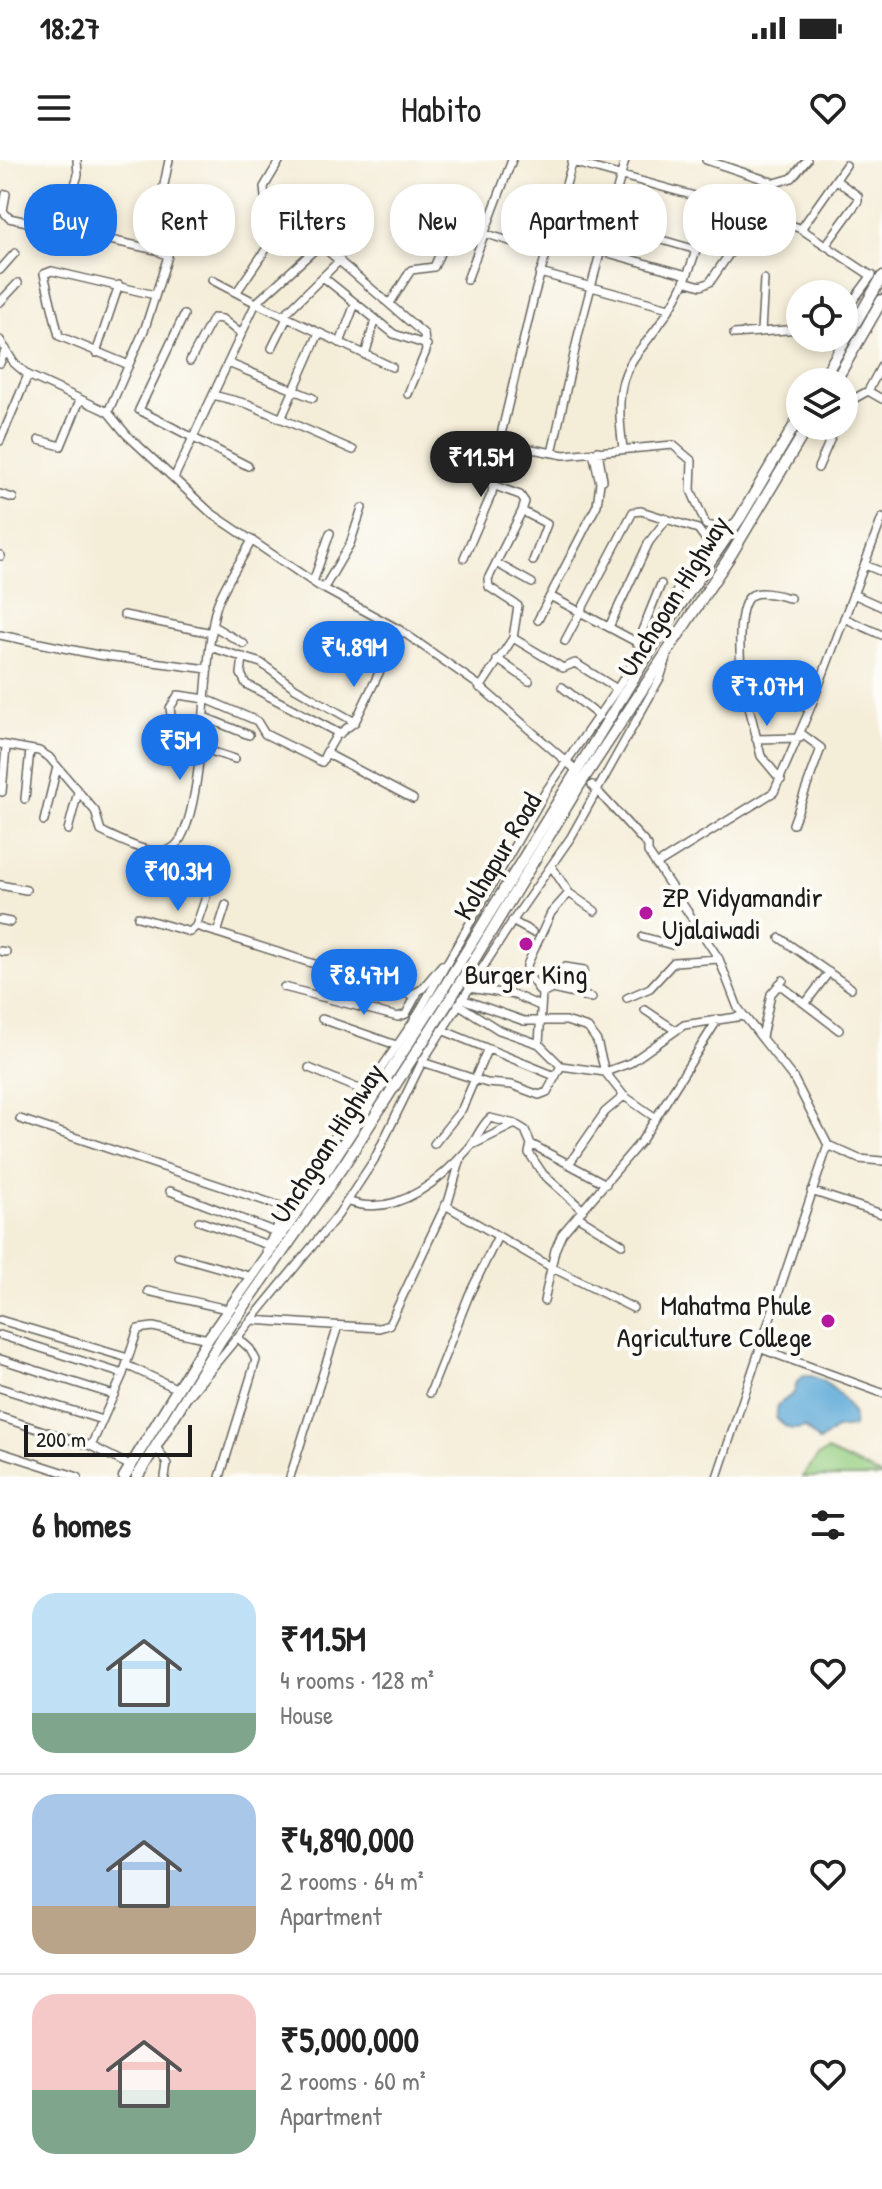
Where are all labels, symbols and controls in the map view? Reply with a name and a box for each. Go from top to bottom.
text: 18:27 [40,8,100,48]
text: Habito [401,84,481,133]
icon: menu [32,86,76,130]
icon: heart [806,86,850,130]
chip: Buy [24,184,117,256]
chip: Rent [133,184,235,256]
chip: Filters [251,184,374,256]
chip: New [390,184,485,256]
chip: Apartment [501,184,667,256]
chip: House [683,184,796,256]
map controls [786,280,858,440]
button: locate [786,280,858,352]
button: layers [786,368,858,440]
pin: ₹11.5M [416,431,546,499]
text: ₹11.5M [448,439,514,474]
street label: Unchgoan Highway [608,508,738,684]
pin: ₹4.89M [289,621,419,689]
text: ₹4.89M [321,629,387,664]
pin: ₹7.07M [702,660,832,728]
text: ₹7.07M [730,668,804,703]
pin: ₹5M [141,714,219,782]
text: ₹5M [159,722,201,757]
street label: Kolhapur Road [444,785,550,927]
pin: ₹10.3M [113,845,243,913]
text: ₹10.3M [144,853,212,888]
place label: ZP Vidyamandir Ujalaiwadi [662,878,823,948]
marker: ZP Vidyamandir Ujalaiwadi [637,904,655,922]
marker: Burger King [517,935,535,953]
pin: ₹8.47M [299,949,429,1017]
place label: Burger King [464,955,588,993]
text: ₹8.47M [329,957,399,992]
street label: Unchgoan Highway [261,1055,393,1230]
place label: Mahatma Phule Agriculture College [617,1286,812,1356]
marker: Mahatma Phule Agriculture College [819,1312,837,1330]
scale bar [24,1421,192,1457]
text: 200 m [36,1424,86,1454]
text: 6 homes [32,1502,131,1548]
icon: filters [806,1503,850,1547]
text: ₹11.5M [280,1616,366,1662]
icon: home [96,1625,192,1721]
icon: heart [806,1651,850,1695]
text: 4 rooms · 128 m² [280,1662,434,1697]
text: House [280,1697,333,1732]
text: ₹4,890,000 [280,1817,414,1863]
icon: home [96,1826,192,1922]
icon: heart [806,1852,850,1896]
text: 2 rooms · 64 m² [280,1863,424,1898]
text: Apartment [280,1898,382,1933]
text: ₹5,000,000 [280,2017,419,2063]
icon: home [96,2026,192,2122]
icon: heart [806,2052,850,2096]
text: 2 rooms · 60 m² [280,2063,426,2098]
text: Apartment [280,2098,382,2133]

